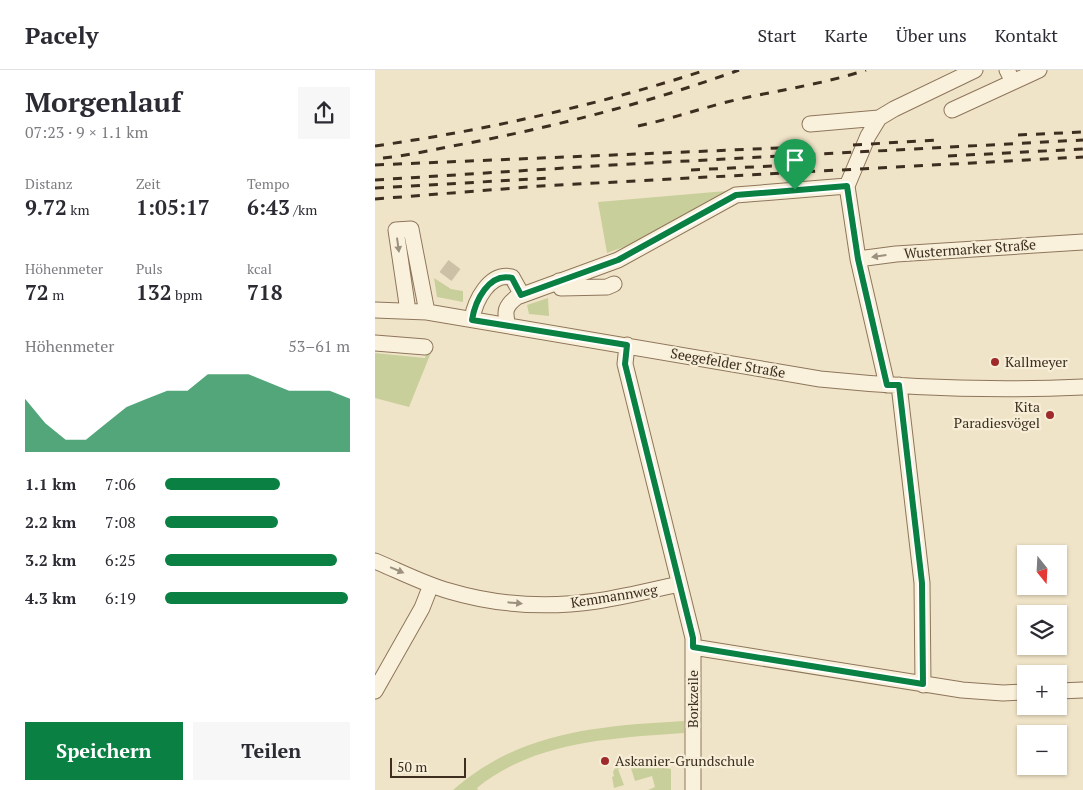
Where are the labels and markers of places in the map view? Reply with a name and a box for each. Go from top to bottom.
pin [774,139,816,190]
place label: Kallmeyer [1005,352,1068,371]
marker: Kallmeyer [989,356,1001,368]
place label: Kita Paradiesvögel [954,397,1040,432]
marker: Kita Paradiesvögel [1044,409,1056,421]
place label: Askanier-Grundschule [615,751,755,770]
marker: Askanier-Grundschule [599,755,611,767]

